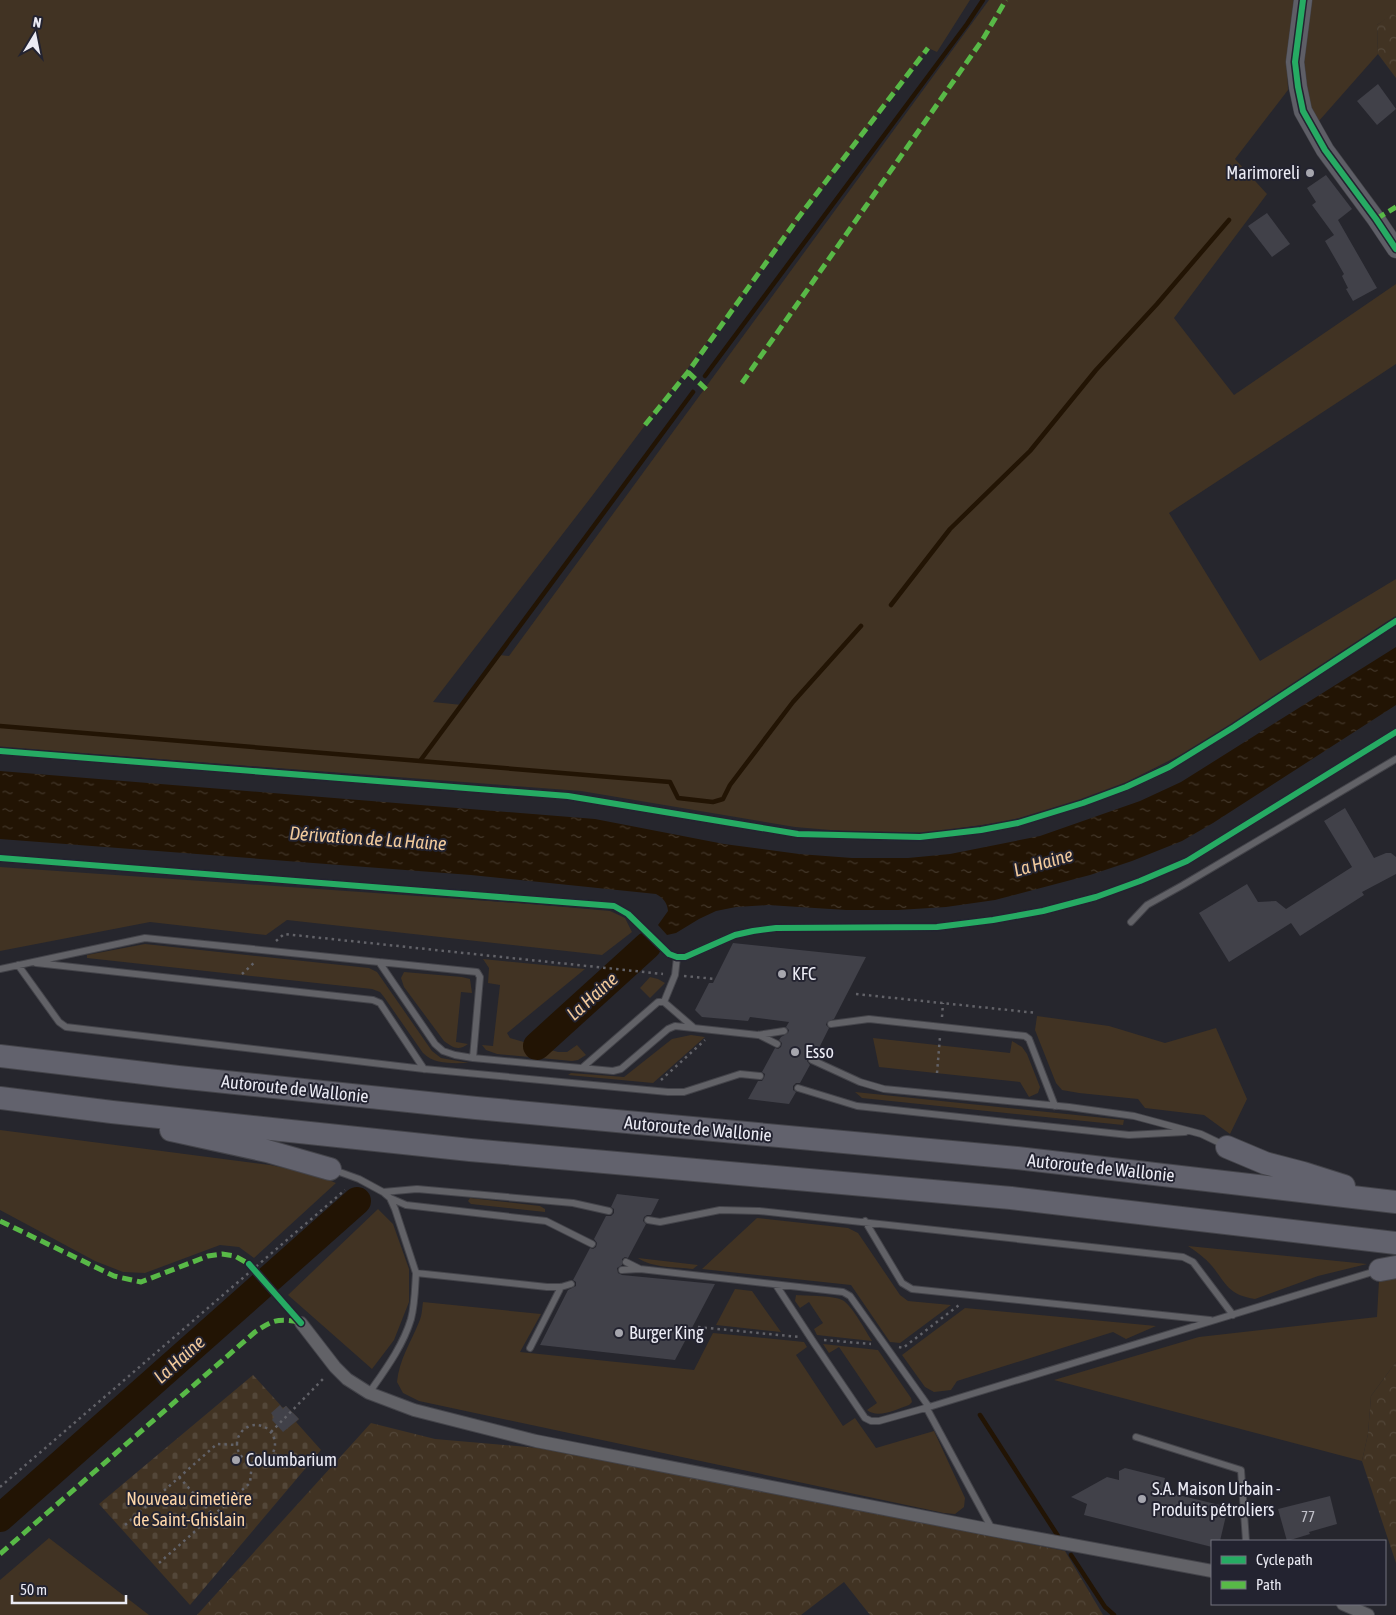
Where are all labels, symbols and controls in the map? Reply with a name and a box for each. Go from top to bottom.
north arrow [10,10,60,60]
text: N [32,14,43,31]
place label: Marimoreli [1226,162,1300,183]
marker: Marimoreli [1304,167,1316,179]
water label: Dérivation de La Haine [289,822,447,854]
water label: La Haine [1011,843,1075,881]
place label: KFC [792,963,816,984]
water label: La Haine [562,967,622,1025]
marker: KFC [776,968,788,980]
place label: Esso [805,1041,834,1062]
marker: Esso [789,1046,801,1058]
street label: Autoroute de Wallonie [220,1070,370,1107]
street label: Autoroute de Wallonie [623,1112,773,1145]
street label: Autoroute de Wallonie [1026,1149,1176,1186]
place label: Burger King [629,1322,704,1343]
marker: Burger King [613,1327,625,1339]
water label: La Haine [149,1330,209,1388]
place label: Columbarium [246,1449,337,1470]
marker: Columbarium [230,1454,242,1466]
place label: S.A. Maison Urbain - Produits pétroliers [1152,1478,1281,1520]
park label: Nouveau cimetière de Saint-Ghislain [126,1488,252,1530]
marker: S.A. Maison Urbain - Produits pétroliers [1136,1493,1148,1505]
house number: 77 [1301,1508,1315,1525]
legend [1211,1540,1386,1605]
text: Cycle path [1256,1551,1313,1568]
scale bar [12,1572,126,1604]
text: Path [1256,1576,1282,1593]
text: 50 m [20,1581,47,1598]

